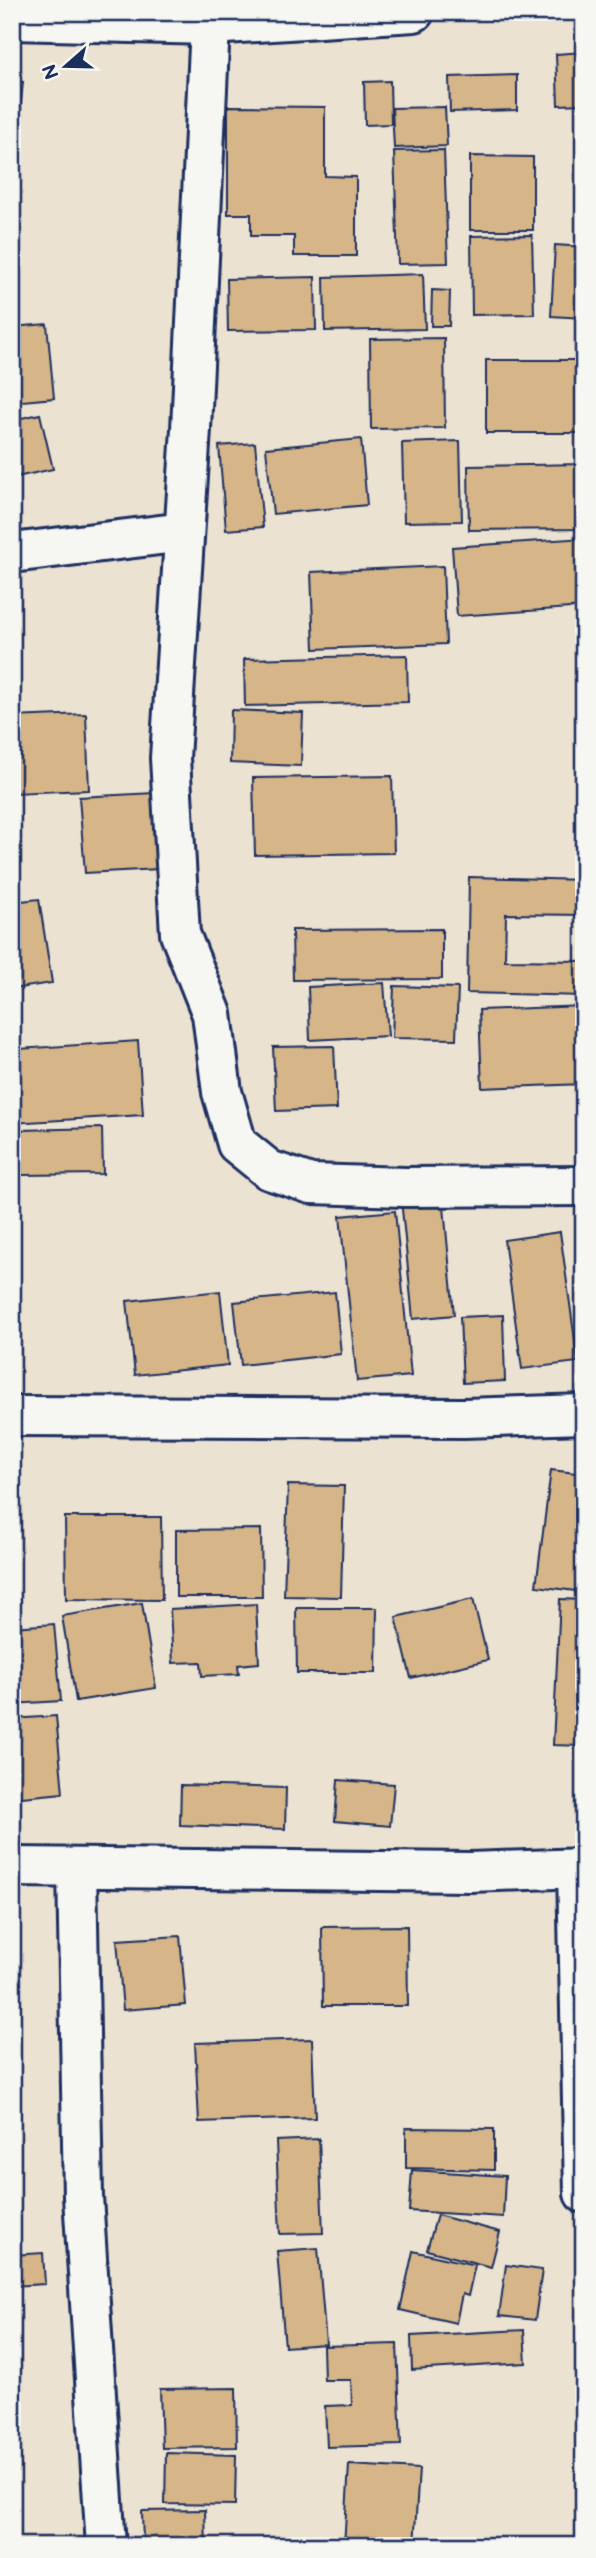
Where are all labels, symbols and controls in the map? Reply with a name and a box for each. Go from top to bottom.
north arrow [32,32,102,102]
text: N [38,61,65,82]

